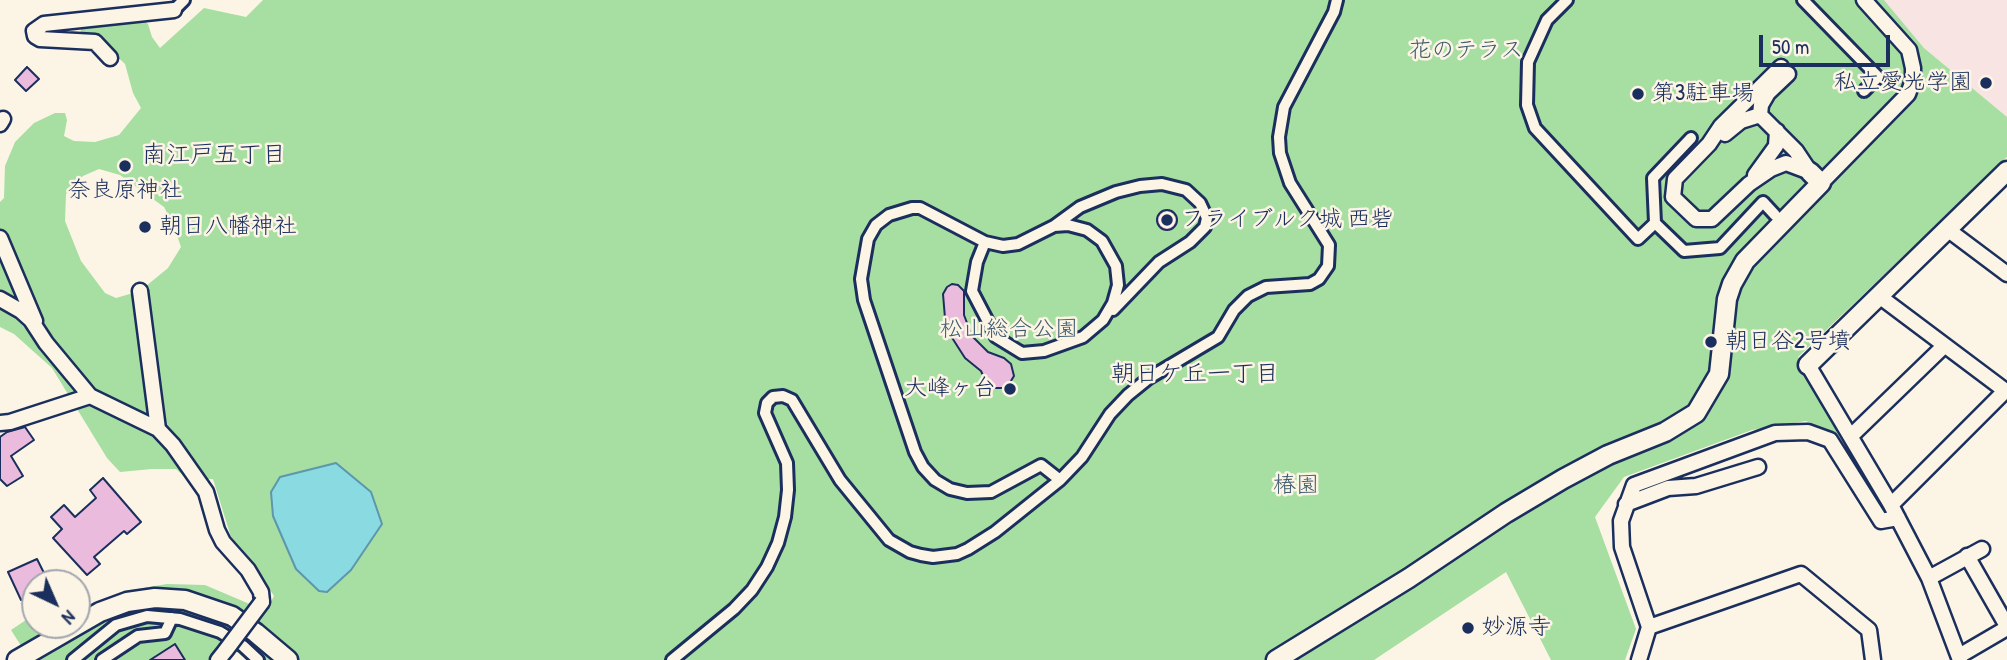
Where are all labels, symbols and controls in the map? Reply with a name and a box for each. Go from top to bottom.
scale bar [1762,21,1893,65]
text: 50 m [1772,32,1809,61]
park label: 花のテラス [1409,37,1523,65]
place label: 私立愛光学園 [1834,69,1972,97]
marker: 私立愛光学園 [1978,75,1994,91]
place label: 第3駐車場 [1652,80,1754,108]
marker: 第3駐車場 [1630,86,1646,102]
district label: 南江戸五丁目 [142,142,286,170]
marker: 奈良原神社 [117,158,133,174]
place label: 奈良原神社 [68,177,182,205]
place label: フライブルク城 西砦 [1181,206,1393,234]
marker: フライブルク城 西砦 [1159,212,1175,228]
place label: 朝日八幡神社 [159,213,297,241]
marker: 朝日八幡神社 [137,219,153,235]
park label: 松山総合公園 [940,316,1078,344]
place label: 朝日谷2号墳 [1725,328,1851,356]
marker: 朝日谷2号墳 [1703,334,1719,350]
district label: 朝日ケ丘一丁目 [1111,361,1279,389]
place label: 大峰ヶ台 [904,375,996,403]
marker: 大峰ヶ台 [1002,381,1018,397]
park label: 椿園 [1273,472,1319,500]
north arrow [21,569,91,639]
text: N [57,605,82,631]
place label: 妙源寺 [1482,614,1551,642]
marker: 妙源寺 [1460,620,1476,636]

